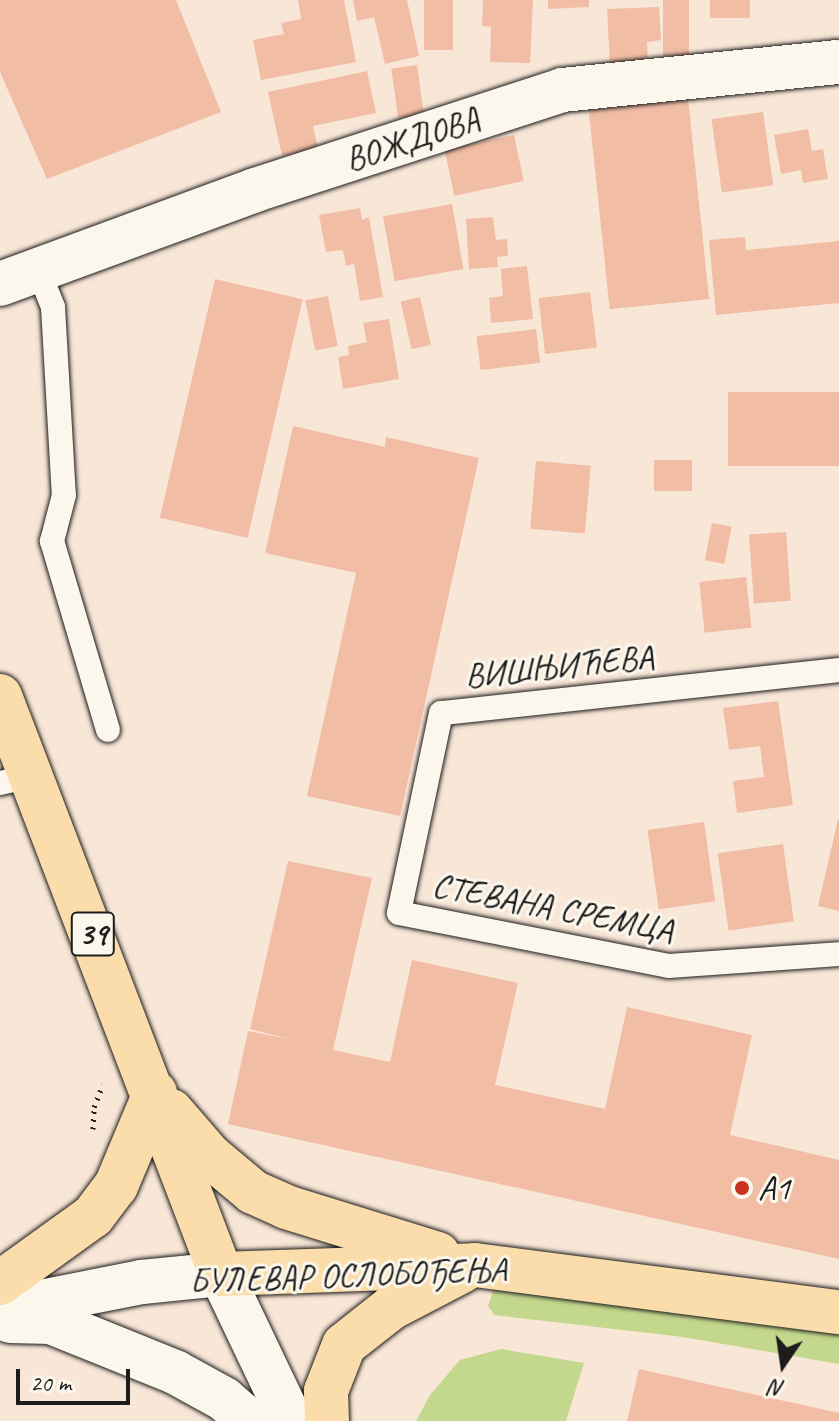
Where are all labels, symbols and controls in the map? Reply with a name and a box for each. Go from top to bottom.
street label: ВОЖДОВА [340,98,484,180]
street label: ВИШЊИЋЕВА [463,636,655,696]
street label: СТЕВАНА СРЕМЦА [429,864,677,950]
road number: 39 [69,906,117,962]
place label: A1 [758,1168,790,1208]
marker: A1 [733,1179,751,1197]
street label: БУЛЕВАР ОСЛОБОЂЕЊА [189,1249,507,1301]
north arrow [743,1325,823,1405]
scale bar [20,1353,134,1403]
text: 20 m [30,1368,71,1398]
text: N [768,1373,787,1404]

